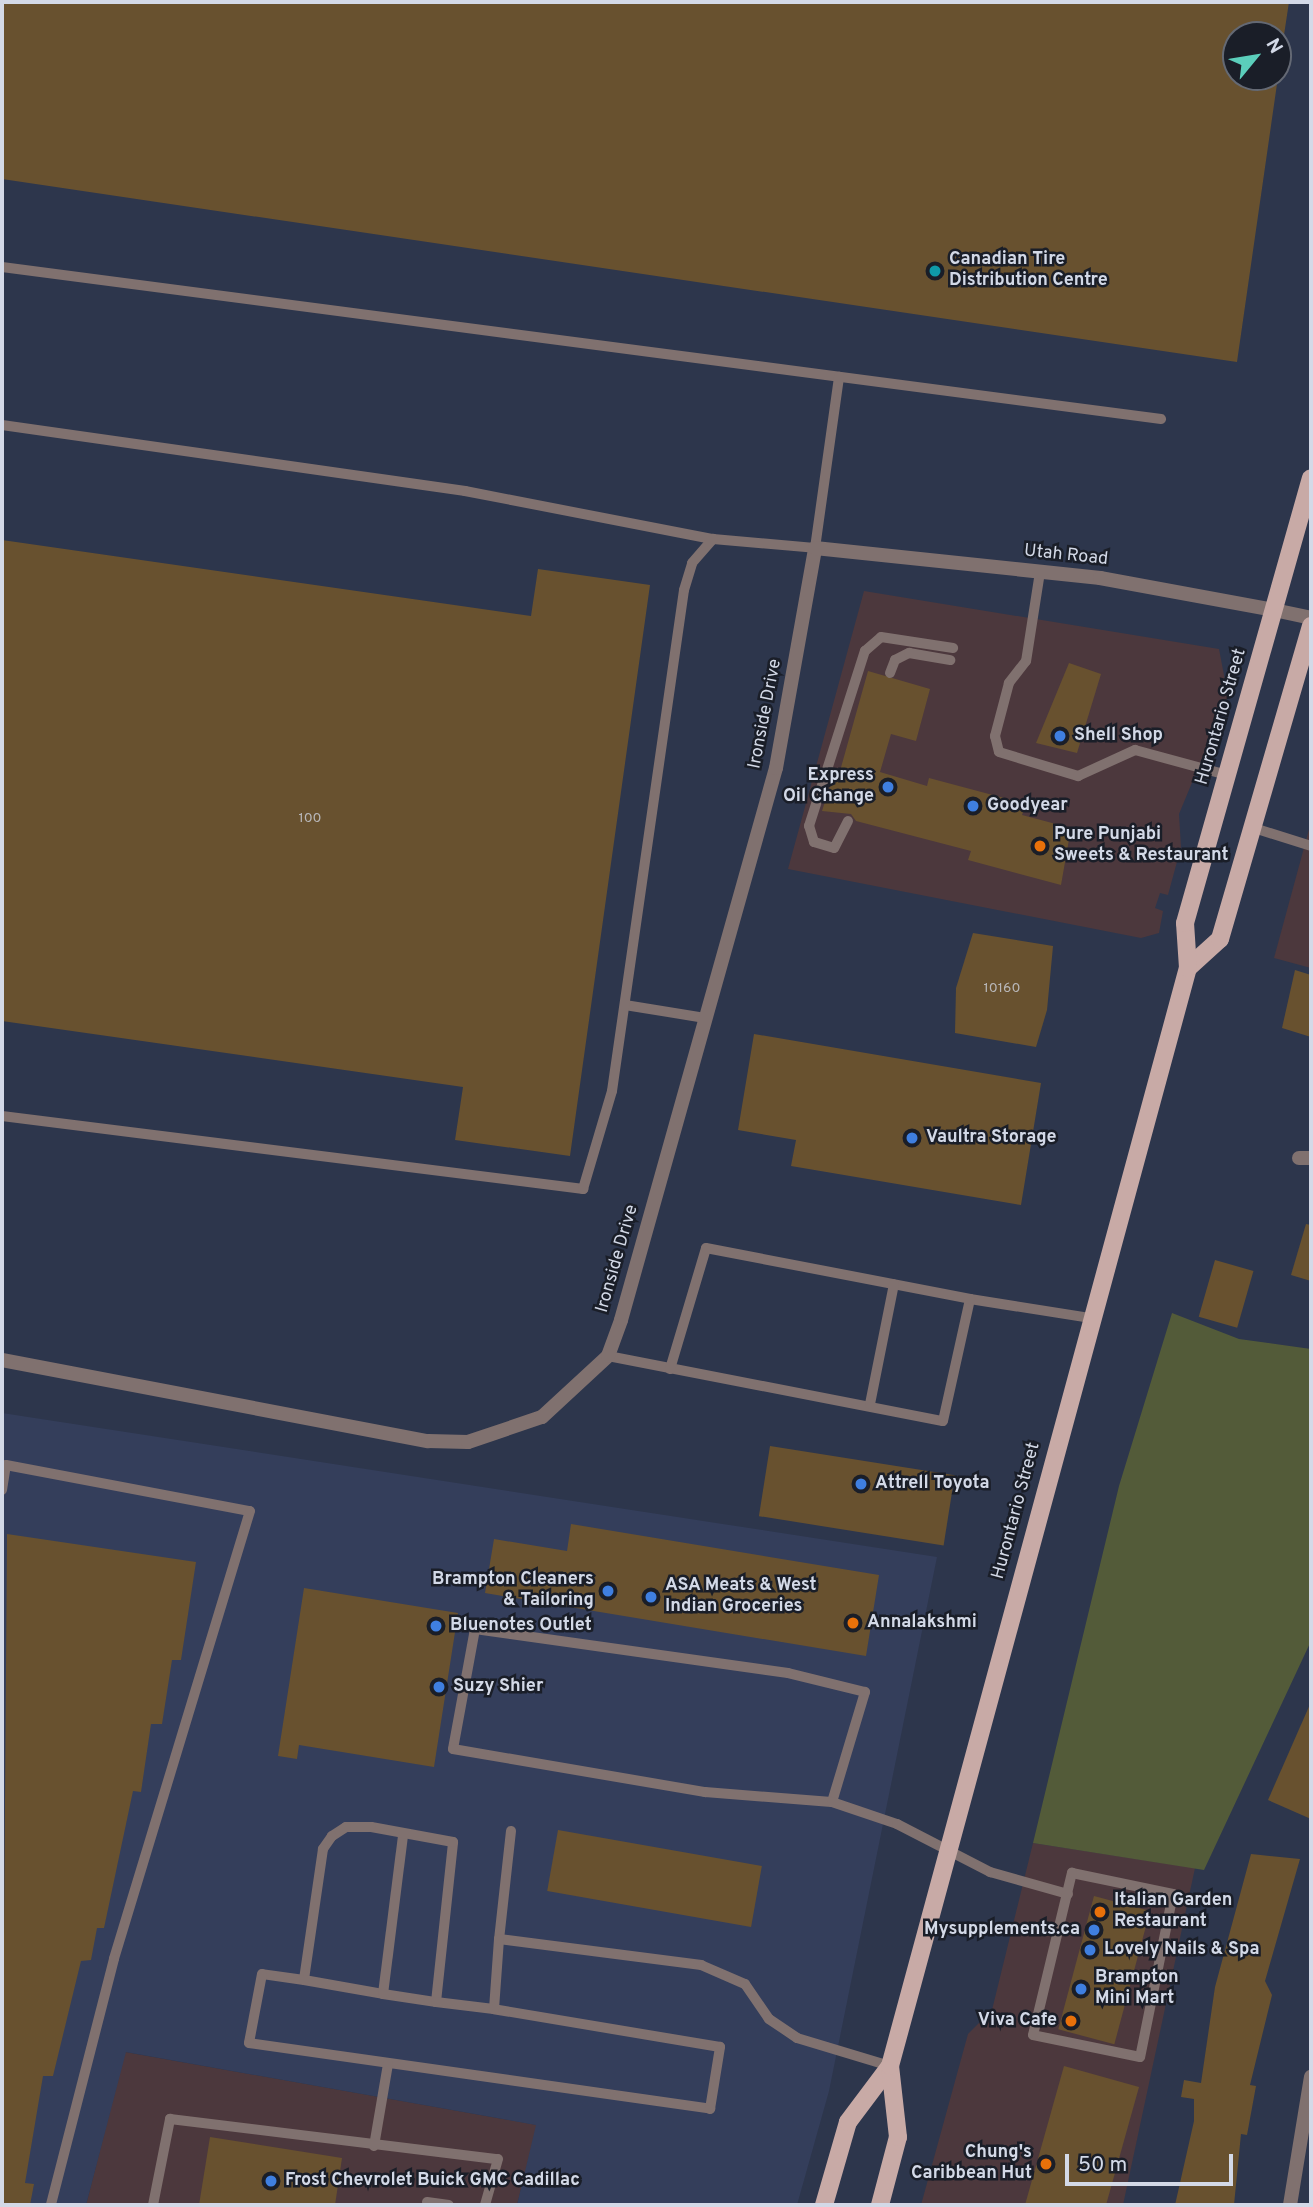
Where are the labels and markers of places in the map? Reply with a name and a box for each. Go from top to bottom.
place label: Canadian Tire Distribution Centre [949,250,1108,292]
marker: Canadian Tire Distribution Centre [927,263,943,279]
place label: Shell Shop [1074,725,1163,747]
marker: Shell Shop [1052,728,1068,744]
place label: Express Oil Change [783,766,874,808]
marker: Express Oil Change [880,779,896,795]
place label: Goodyear [987,795,1068,817]
marker: Goodyear [965,798,981,814]
place label: Pure Punjabi Sweets & Restaurant [1054,825,1228,868]
marker: Pure Punjabi Sweets & Restaurant [1032,838,1048,854]
place label: Vaultra Storage [926,1127,1057,1149]
marker: Vaultra Storage [904,1130,920,1146]
place label: Attrell Toyota [875,1473,989,1495]
marker: Attrell Toyota [853,1476,869,1492]
place label: Brampton Cleaners & Tailoring [432,1570,594,1612]
place label: ASA Meats & West Indian Groceries [665,1576,817,1618]
marker: Brampton Cleaners & Tailoring [600,1583,616,1599]
marker: ASA Meats & West Indian Groceries [643,1589,659,1605]
place label: Annalakshmi [867,1612,977,1634]
place label: Bluenotes Outlet [450,1615,592,1637]
marker: Annalakshmi [845,1615,861,1631]
marker: Bluenotes Outlet [428,1618,444,1634]
place label: Suzy Shier [453,1676,543,1698]
marker: Suzy Shier [431,1679,447,1695]
place label: Italian Garden Restaurant [1114,1891,1232,1934]
marker: Italian Garden Restaurant [1092,1904,1108,1920]
place label: Mysupplements.ca [924,1919,1080,1941]
marker: Mysupplements.ca [1086,1922,1102,1938]
place label: Lovely Nails & Spa [1104,1939,1259,1961]
marker: Lovely Nails & Spa [1082,1942,1098,1958]
place label: Brampton Mini Mart [1095,1968,1179,2010]
marker: Brampton Mini Mart [1073,1981,1089,1997]
place label: Viva Cafe [978,2010,1057,2032]
marker: Viva Cafe [1063,2013,1079,2029]
place label: Chung's Caribbean Hut [911,2143,1032,2186]
marker: Chung's Caribbean Hut [1038,2156,1054,2172]
place label: Frost Chevrolet Buick GMC Cadillac [285,2170,580,2192]
marker: Frost Chevrolet Buick GMC Cadillac [263,2173,279,2189]

